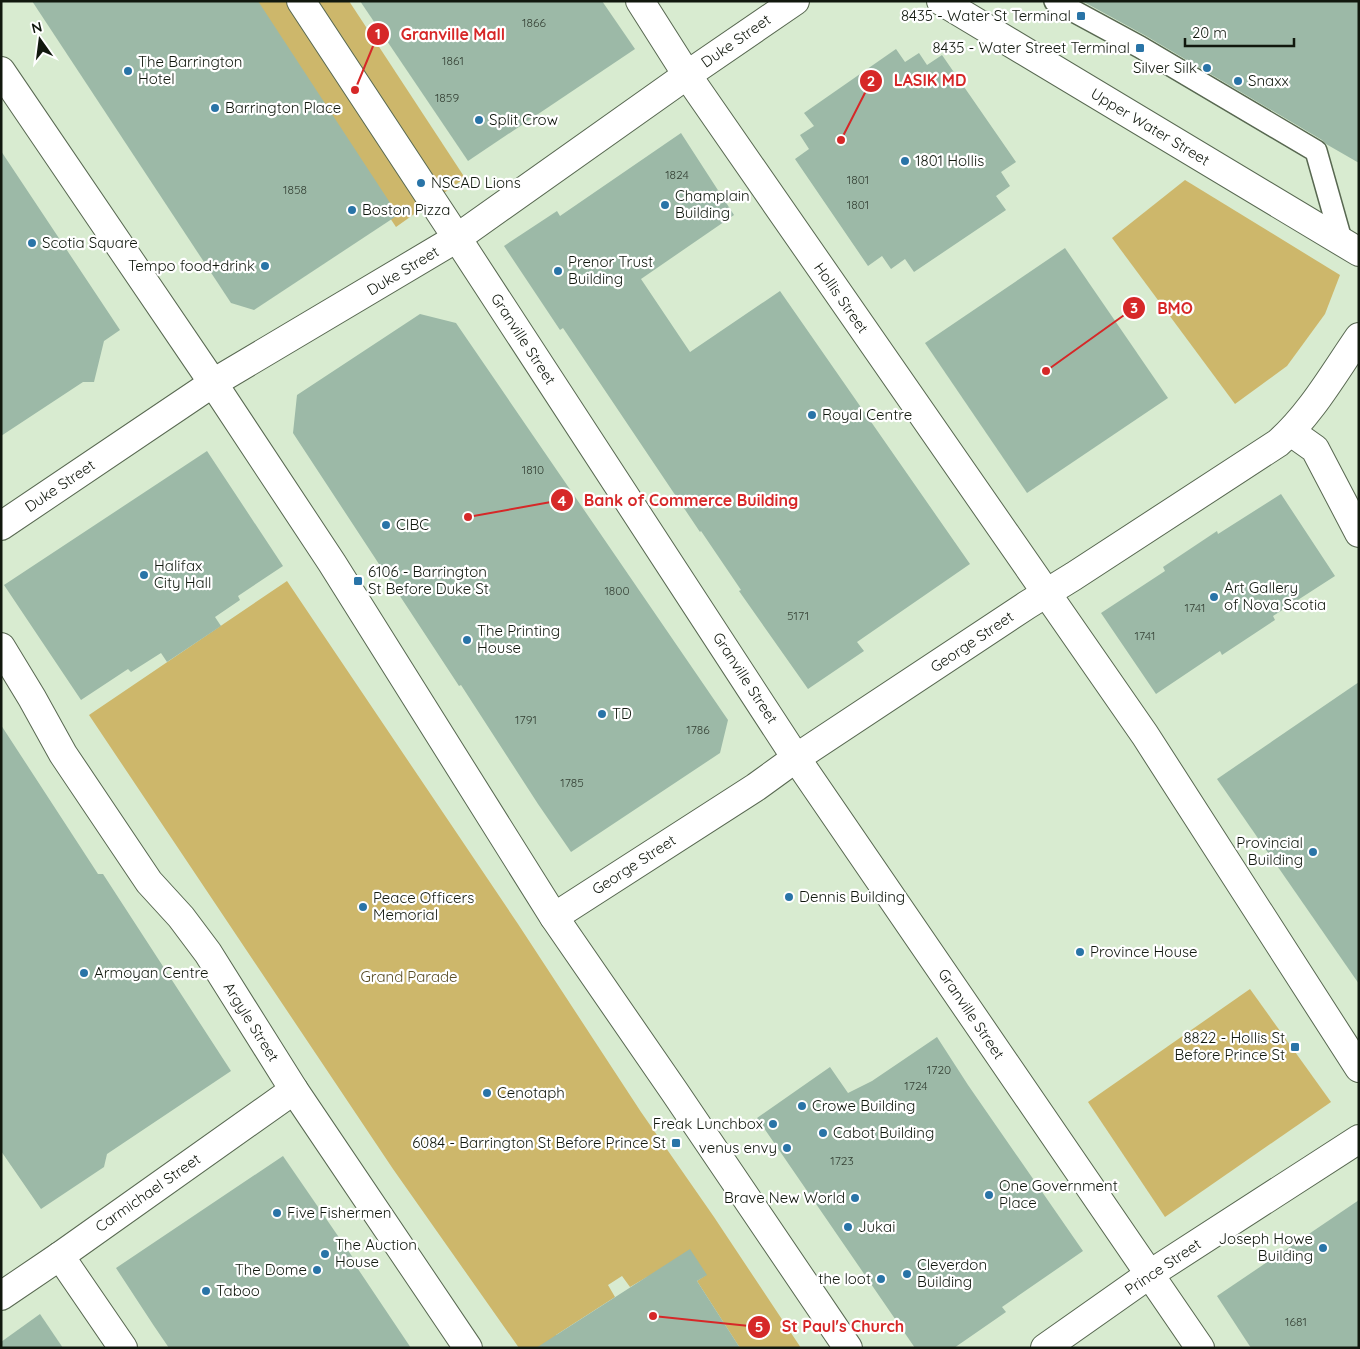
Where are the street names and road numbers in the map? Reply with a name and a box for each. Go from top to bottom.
street label: Duke Street [697,10,774,71]
street label: Upper Water Street [1087,84,1213,169]
street label: Duke Street [363,242,442,299]
street label: Hollis Street [810,259,873,337]
street label: Granville Street [487,289,560,388]
street label: Duke Street [21,455,98,516]
street label: George Street [927,607,1017,676]
street label: Granville Street [709,628,782,727]
street label: George Street [588,830,679,899]
street label: Granville Street [934,965,1009,1063]
street label: Argyle Street [220,979,283,1065]
street label: Carmichael Street [91,1149,204,1236]
street label: Prince Street [1121,1234,1204,1299]

